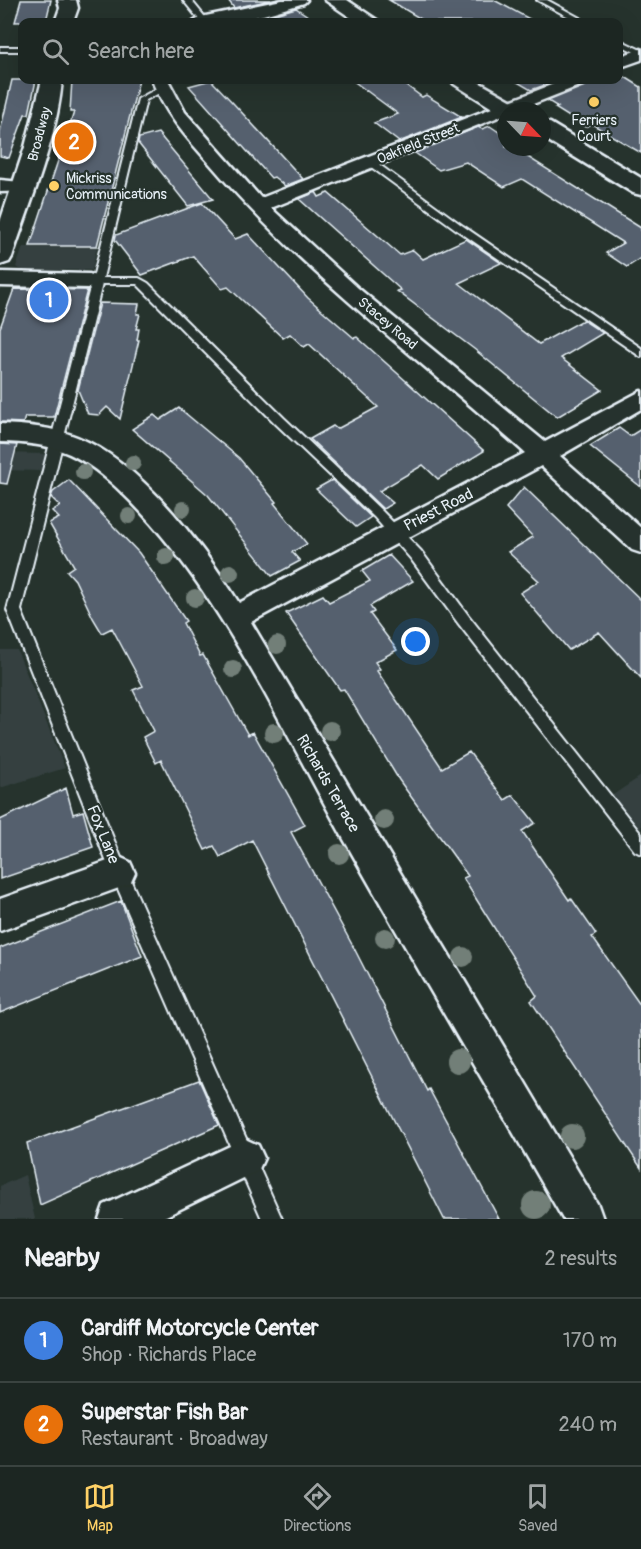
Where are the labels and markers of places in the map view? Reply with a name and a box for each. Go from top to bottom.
marker: Ferriers Court [587,95,601,109]
place label: Ferriers Court [571,112,618,145]
pin: 2 [54,120,94,164]
place label: Mickriss Communications [66,170,167,203]
marker: Mickriss Communications [47,179,61,193]
pin: 1 [29,278,68,322]

